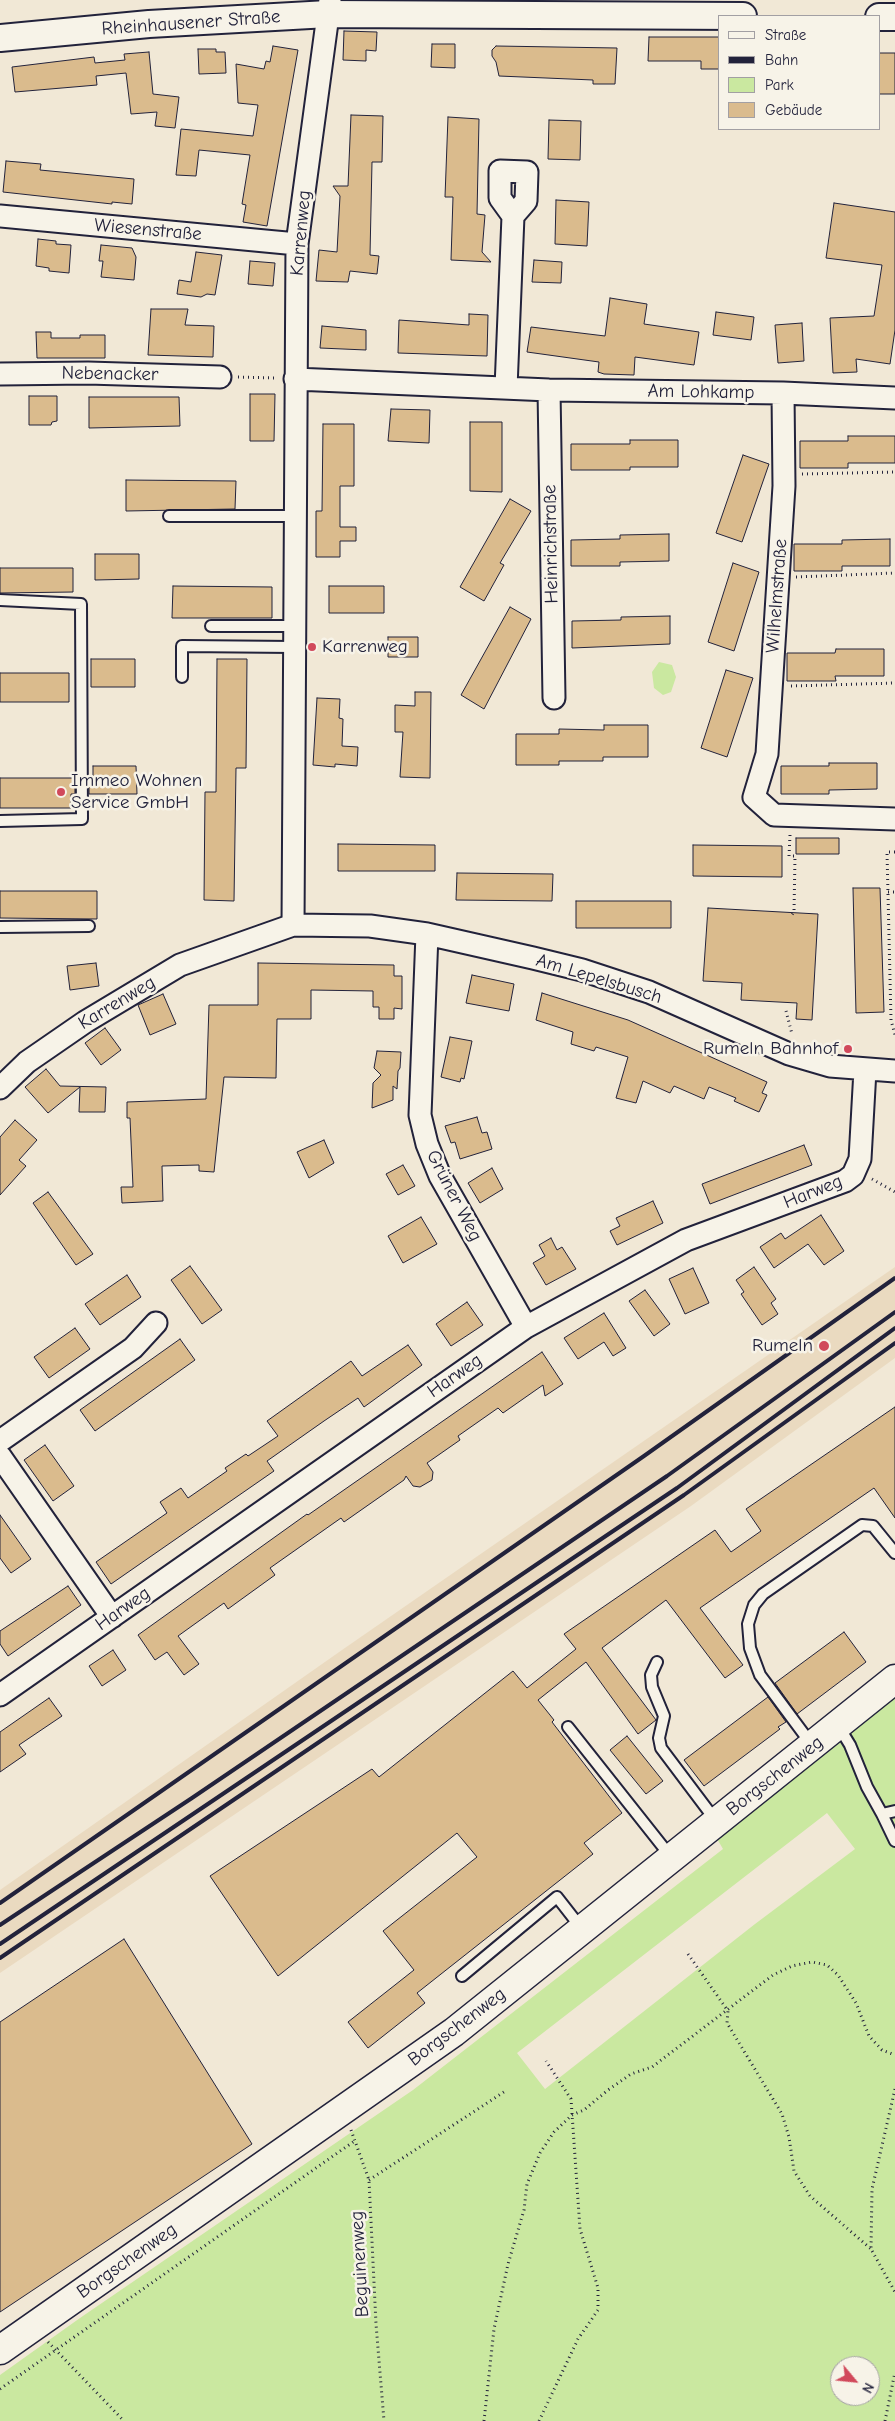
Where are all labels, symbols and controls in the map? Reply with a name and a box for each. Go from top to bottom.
street label: Rheinhausener Straße [101,5,281,41]
legend [718,15,880,130]
text: Straße [765,26,806,44]
text: Bahn [765,51,798,69]
text: Park [765,76,794,94]
text: Gebäude [765,101,822,119]
street label: Karrenweg [286,189,316,277]
street label: Wiesenstraße [93,214,203,246]
street label: Nebenacker [61,362,159,386]
street label: Am Lohkamp [647,380,755,404]
street label: Heinrichstraße [539,484,563,604]
street label: Wilhelmstraße [762,538,792,654]
place label: Karrenweg [322,636,408,658]
marker: Karrenweg [306,641,318,653]
place label: Immeo Wohnen Service GmbH [71,770,202,814]
marker: Immeo Wohnen Service GmbH [55,786,67,798]
street label: Am Lepelsbusch [533,949,665,1009]
street label: Karrenweg [74,971,160,1035]
place label: Rumeln Bahnhof [703,1038,838,1060]
marker: Rumeln Bahnhof [842,1043,854,1055]
street label: Grüner Weg [421,1146,487,1246]
street label: Harweg [780,1170,846,1214]
place label: Rumeln [752,1335,813,1357]
marker: Rumeln [817,1339,831,1353]
street label: Harweg [423,1349,487,1403]
street label: Harweg [91,1582,155,1636]
street label: Borgschenweg [722,1731,828,1821]
street label: Borgschenweg [404,1983,510,2071]
street label: Beguinenweg [346,2210,374,2318]
street label: Borgschenweg [73,2218,181,2304]
north arrow [830,2356,880,2406]
text: N [858,2380,877,2396]

